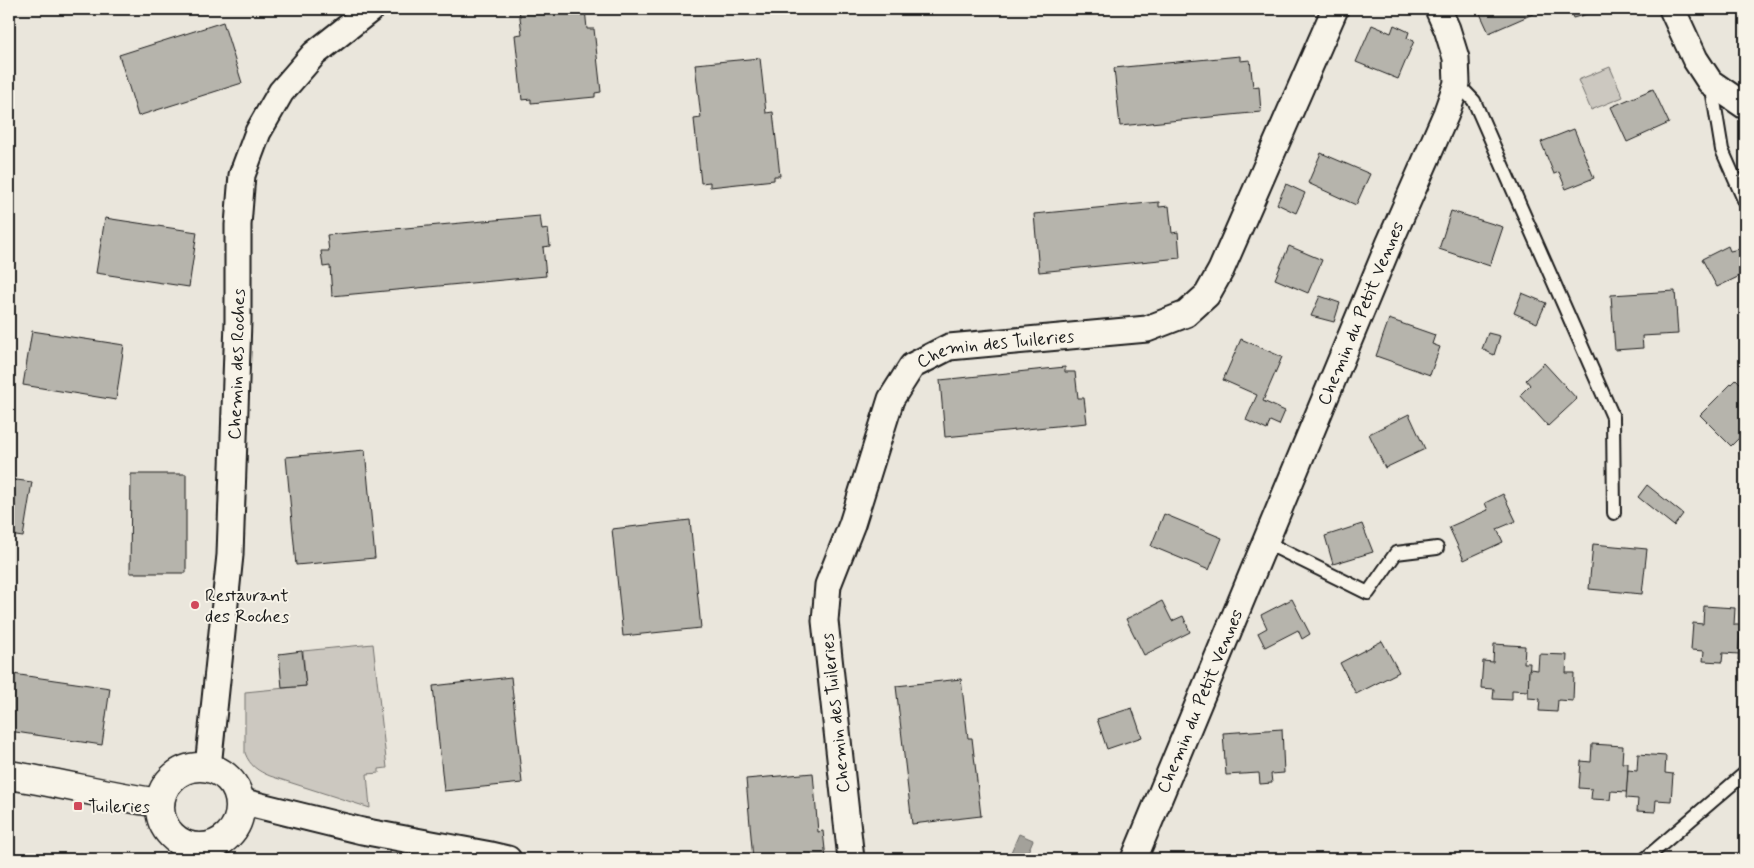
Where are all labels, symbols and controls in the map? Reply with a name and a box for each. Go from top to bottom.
street label: Chemin du Petit Vennes [1312,218,1411,409]
street label: Chemin des Roches [223,289,251,440]
street label: Chemin des Tuileries [913,325,1075,375]
place label: Restaurant des Roches [205,584,289,629]
marker: Restaurant des Roches [189,599,201,611]
street label: Chemin du Petit Vennes [1152,606,1249,797]
street label: Chemin des Tuileries [816,632,856,794]
place label: Tuileries [88,795,150,819]
marker: Tuileries [72,800,84,812]

